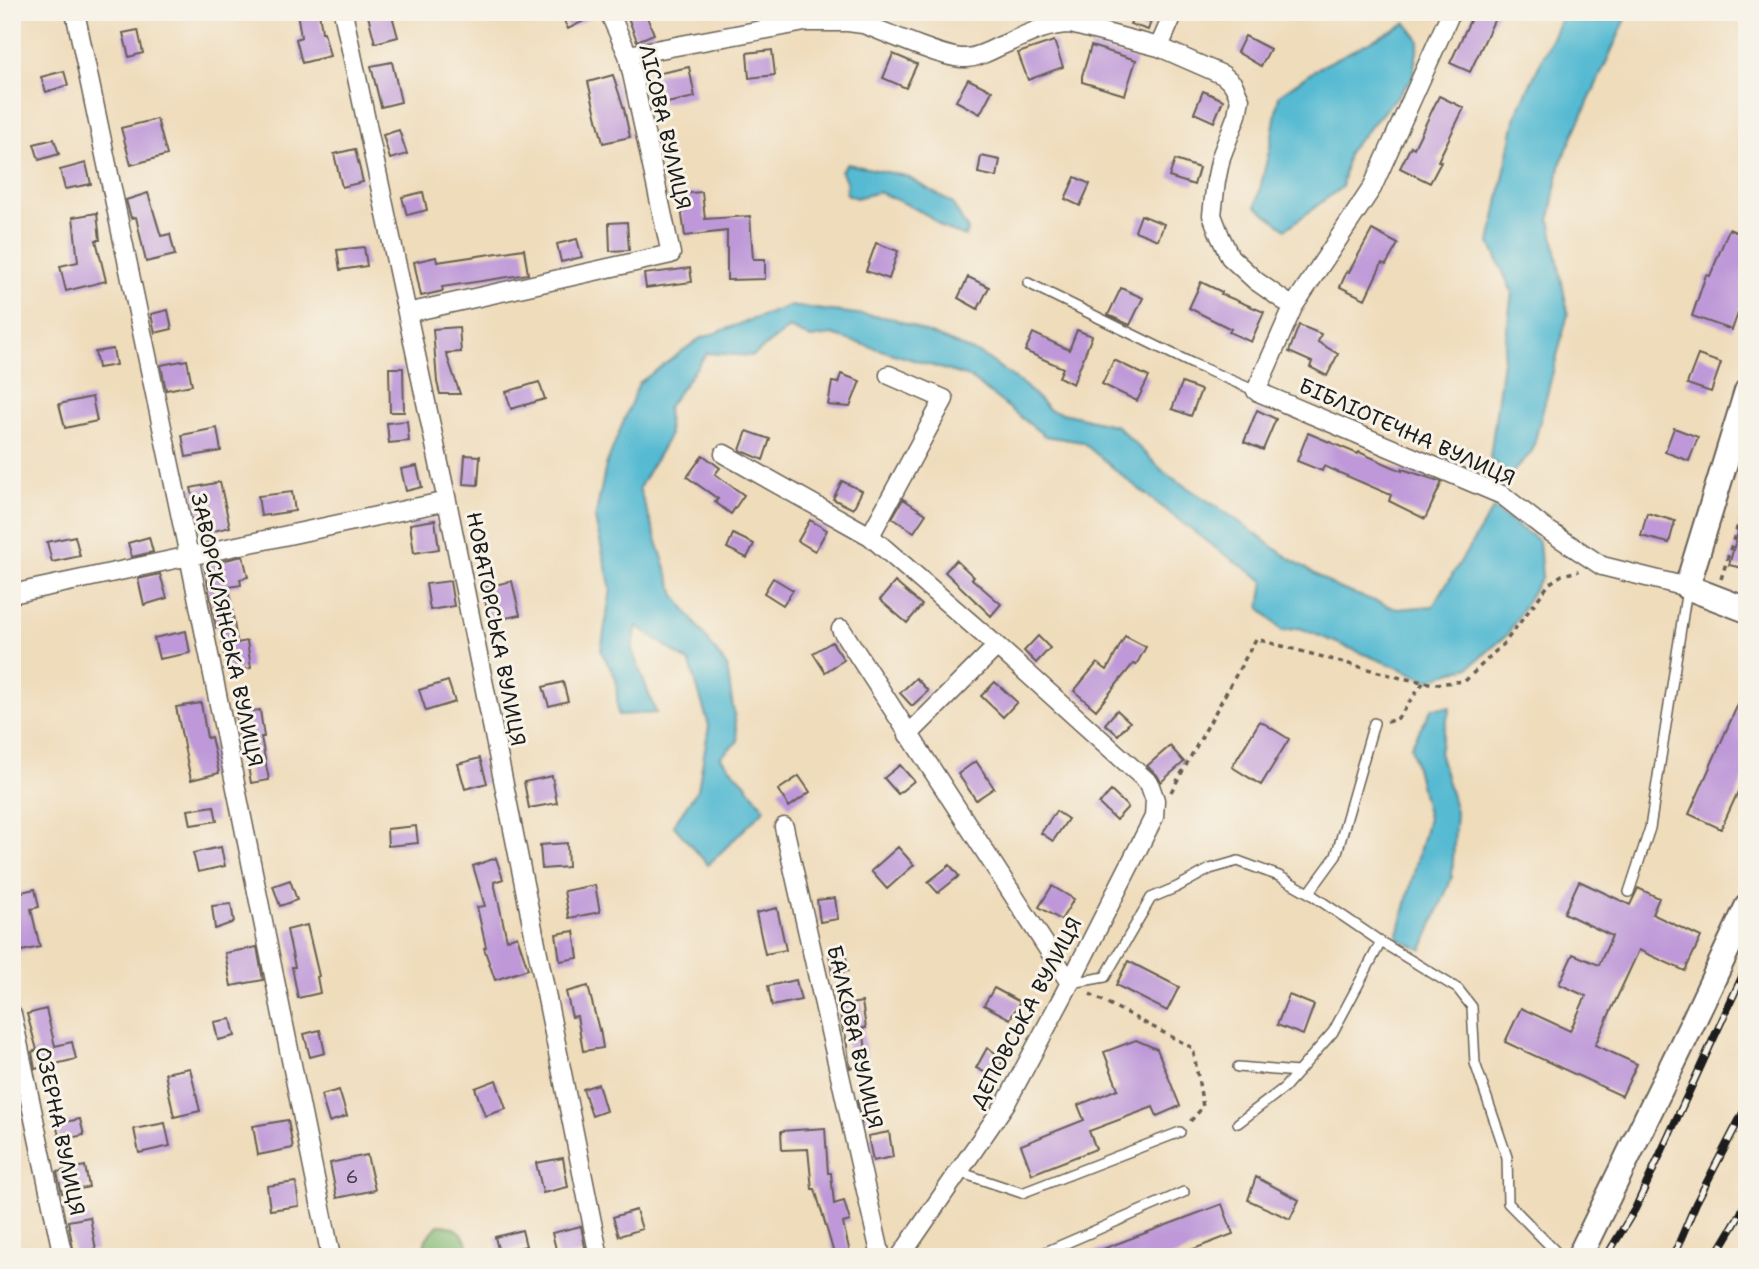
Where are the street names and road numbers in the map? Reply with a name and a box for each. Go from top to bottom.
street label: ЛІСОВА ВУЛИЦЯ [632,42,698,212]
street label: БІБЛІОТЕЧНА ВУЛИЦЯ [1294,372,1520,492]
street label: ЗАВОРСКЛЯНСЬКА ВУЛИЦЯ [184,491,270,769]
street label: НОВАТОРСЬКА ВУЛИЦЯ [460,510,532,748]
street label: ДЕПОВСЬКА ВУЛИЦЯ [964,912,1088,1114]
street label: БАЛКОВА ВУЛИЦЯ [820,943,890,1131]
street label: ОЗЕРНА ВУЛИЦЯ [28,1044,92,1218]

